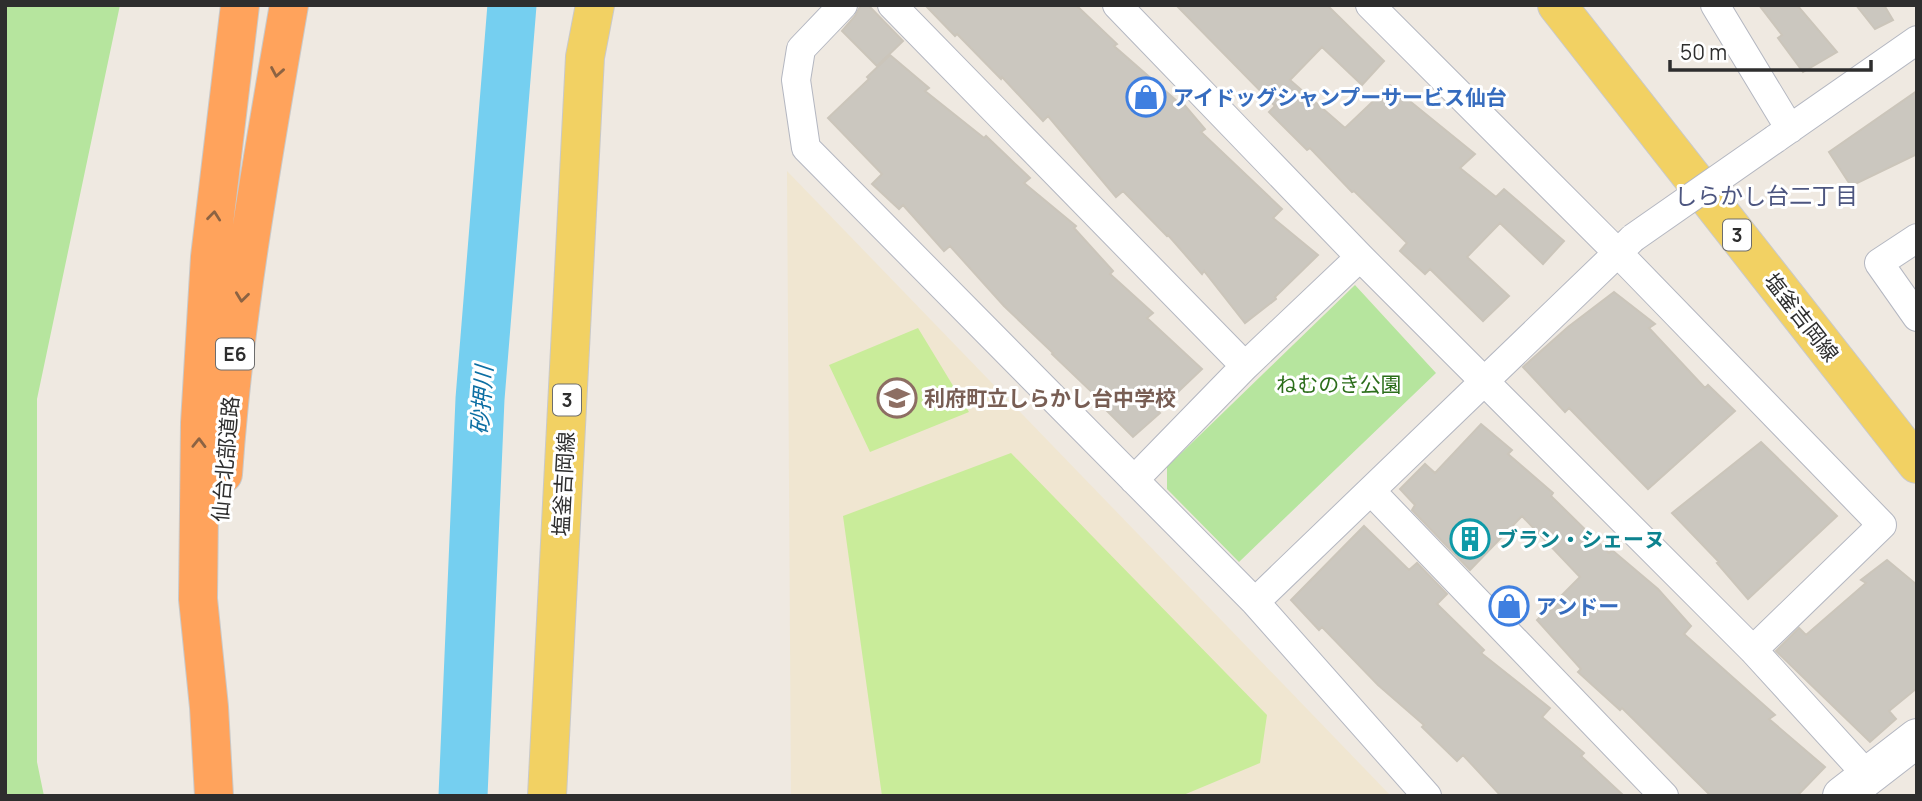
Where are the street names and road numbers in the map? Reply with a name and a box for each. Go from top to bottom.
road number: 3 [1723,219,1751,250]
street label: 塩釜吉岡線 [1759,267,1845,367]
road number: E6 [216,338,254,370]
road number: 3 [553,384,581,416]
street label: 仙台北部道路 [206,395,244,523]
street label: 塩釜吉岡線 [546,431,580,537]

